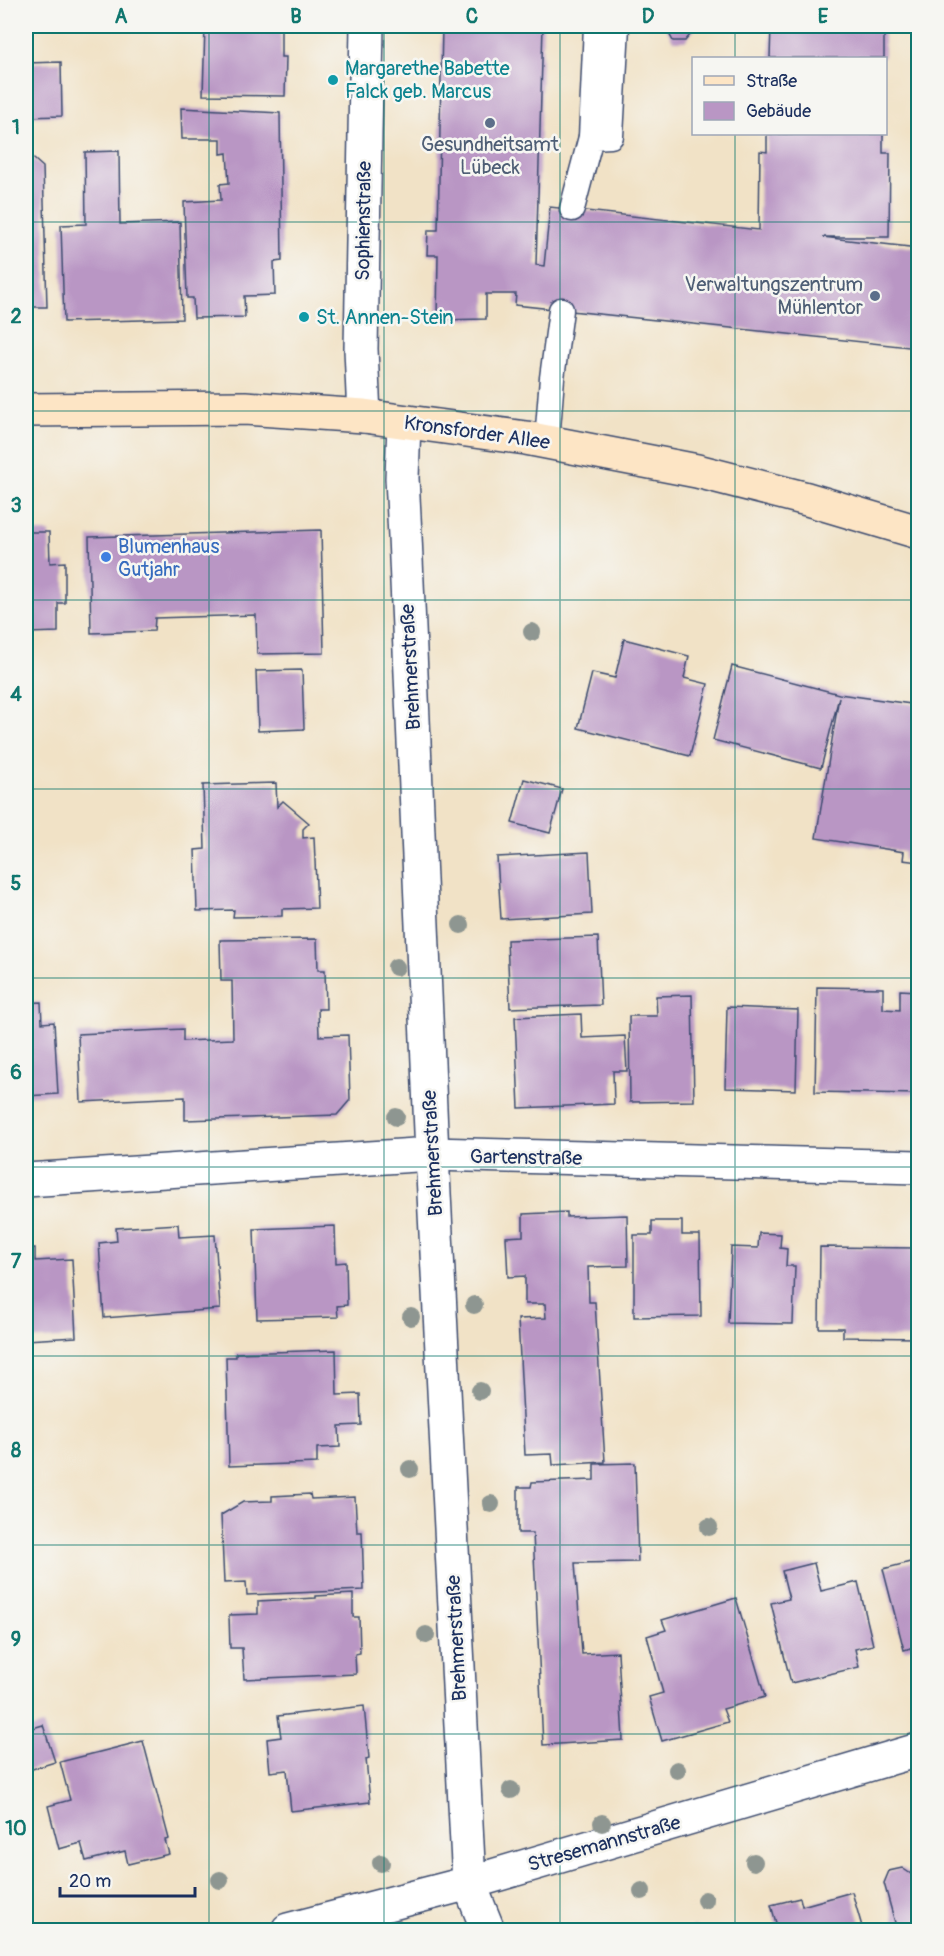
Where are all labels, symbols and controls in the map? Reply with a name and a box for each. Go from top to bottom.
text: A [115,4,128,29]
text: B [290,4,302,29]
text: C [466,4,478,29]
text: D [642,4,655,29]
text: E [818,4,829,29]
place label: Margarethe Babette Falck geb. Marcus [345,56,510,104]
legend [692,57,887,135]
text: Straße [746,70,797,93]
marker: Margarethe Babette Falck geb. Marcus [326,73,340,87]
text: Gebäude [746,100,811,123]
text: 1 [12,115,20,140]
marker: Gesundheitsamt Lübeck [483,116,497,130]
place label: Gesundheitsamt Lübeck [421,132,560,180]
street label: Sophienstraße [350,161,377,281]
place label: Verwaltungszentrum Mühlentor [685,272,863,320]
marker: Verwaltungszentrum Mühlentor [868,289,882,303]
text: 2 [10,304,22,329]
place label: St. Annen-Stein [316,305,454,330]
marker: St. Annen-Stein [297,310,311,324]
street label: Kronsforder Allee [402,410,552,455]
text: 3 [10,493,22,518]
place label: Blumenhaus Gutjahr [118,534,219,582]
marker: Blumenhaus Gutjahr [99,550,113,564]
street label: Brehmerstraße [395,603,426,731]
text: 4 [10,682,22,707]
text: 5 [11,871,22,896]
text: 6 [10,1060,22,1085]
street label: Brehmerstraße [417,1089,448,1217]
street label: Gartenstraße [470,1144,583,1171]
text: 7 [11,1249,22,1274]
text: 8 [11,1438,21,1463]
street label: Brehmerstraße [441,1574,472,1702]
text: 9 [11,1627,21,1652]
street label: Stresemannstraße [525,1810,684,1877]
text: 10 [5,1816,27,1841]
scale bar [60,1860,195,1898]
text: 20 m [69,1870,111,1893]

